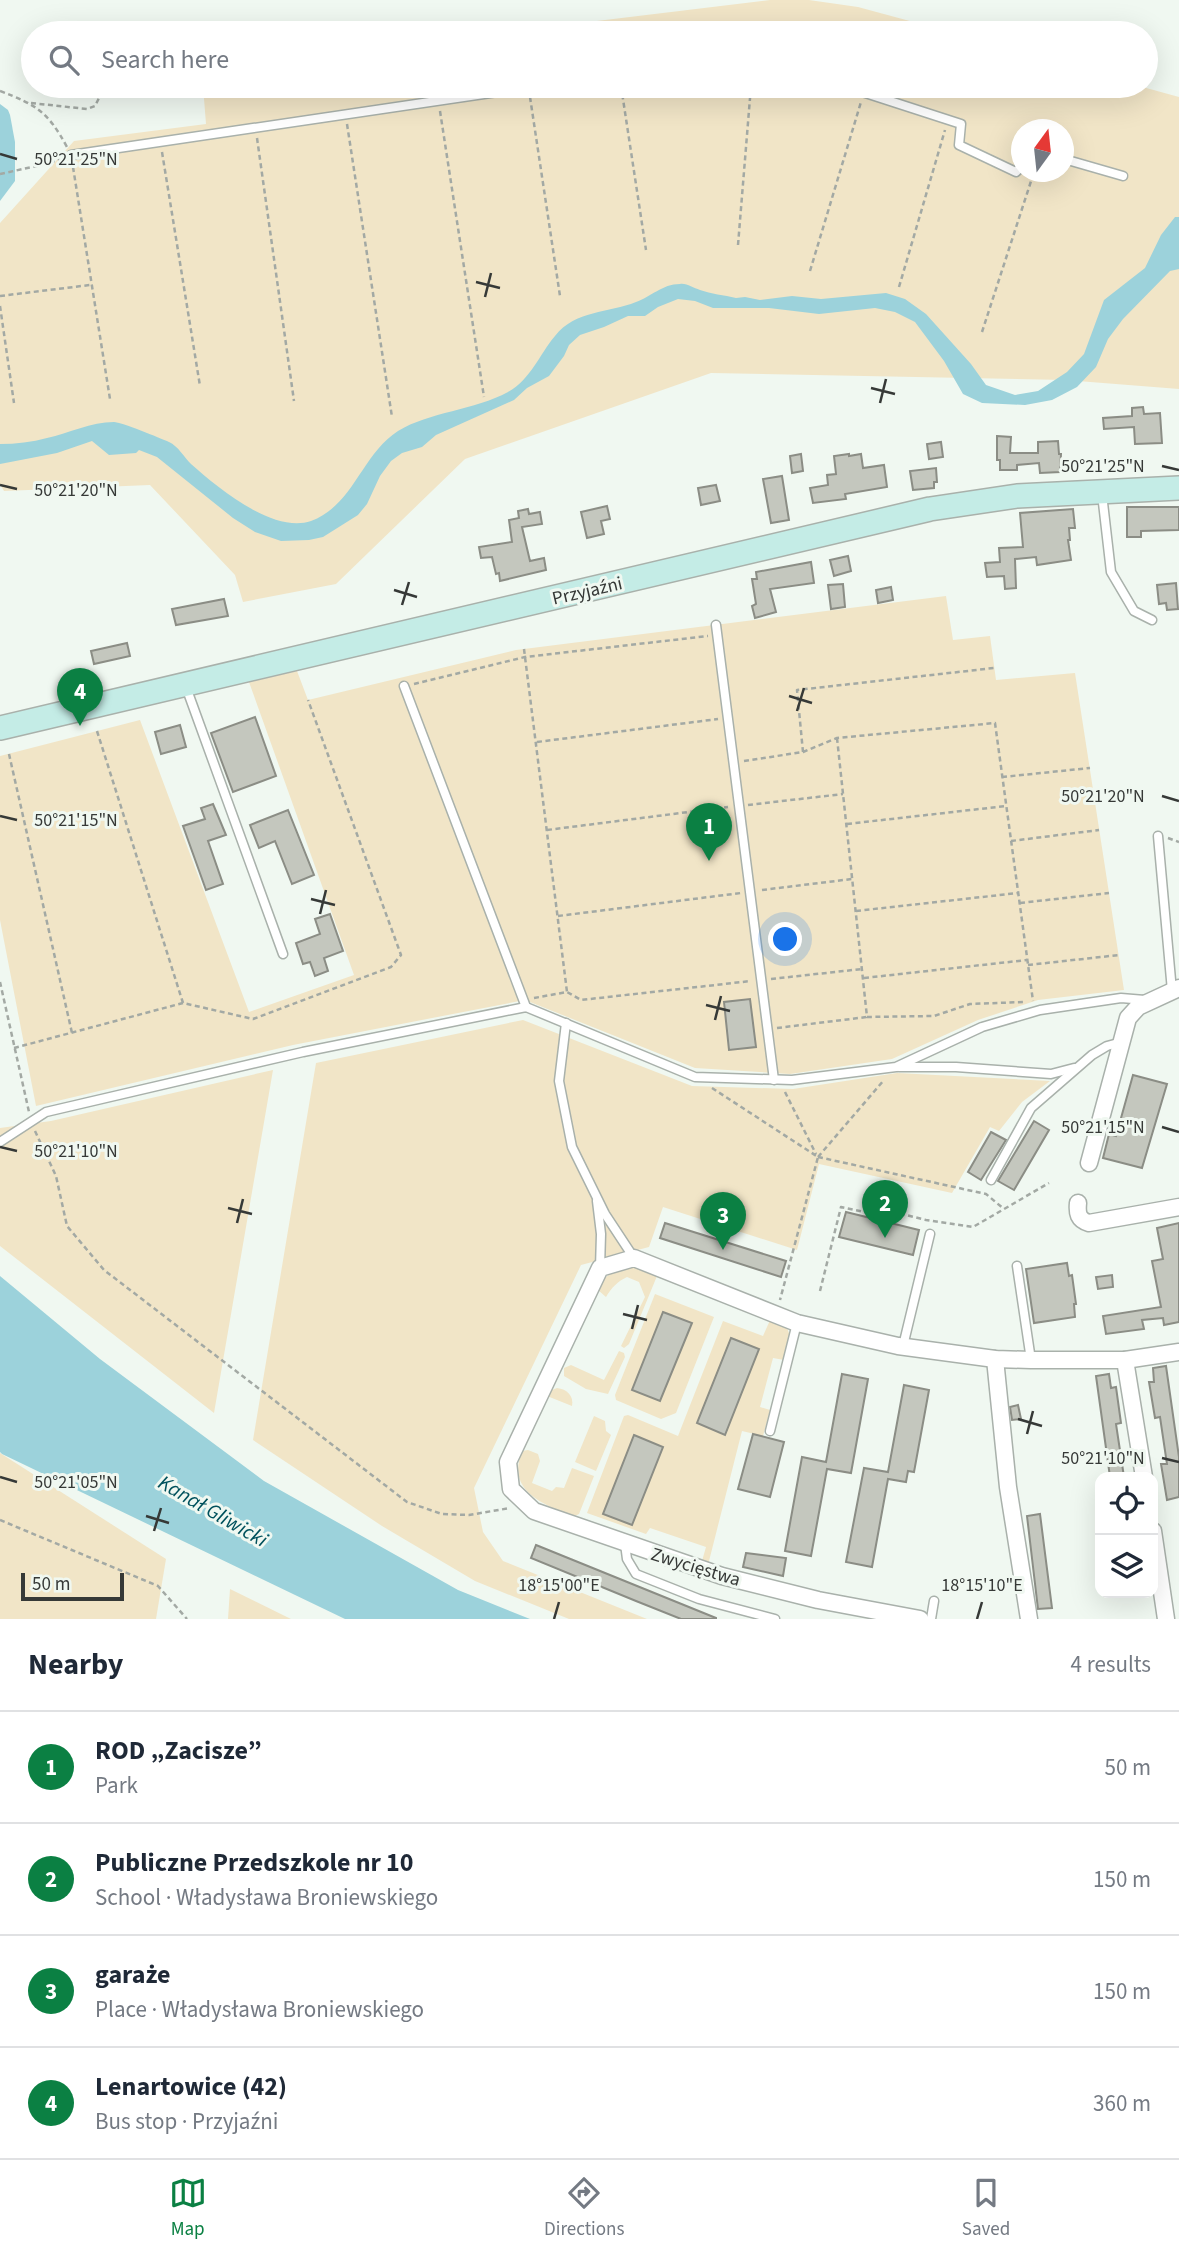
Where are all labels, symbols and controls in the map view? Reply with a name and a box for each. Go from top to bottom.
search box [21,21,1158,98]
icon: search [45,41,83,79]
text: Search here [101,41,229,78]
north arrow [1011,119,1074,182]
text: 50°21'25"N [34,147,118,172]
text: 50°21'25"N [1061,454,1145,479]
text: 50°21'20"N [34,478,118,503]
street label: Przyjaźni [550,570,625,613]
pin: 4 [57,668,103,726]
text: 50°21'20"N [1061,784,1145,809]
pin: 1 [686,803,732,861]
text: 50°21'15"N [34,808,118,833]
your location [768,922,802,956]
text: 50°21'15"N [1061,1115,1145,1140]
text: 50°21'10"N [34,1139,118,1164]
pin: 2 [862,1180,908,1238]
pin: 3 [700,1192,746,1250]
text: 50°21'10"N [1061,1446,1145,1471]
water label: Kanał Gliwicki [153,1468,274,1555]
text: 50°21'05"N [34,1470,118,1495]
map controls [1095,1472,1158,1598]
button: locate [1095,1472,1158,1535]
button: layers [1095,1535,1158,1598]
street label: Zwycięstwa [648,1541,744,1594]
scale bar [21,1570,124,1602]
text: 50 m [32,1571,70,1598]
text: 18°15'00"E [518,1573,600,1598]
text: 18°15'10"E [941,1573,1023,1598]
text: Nearby [28,1643,123,1686]
text: 4 results [1071,1648,1151,1681]
text: ROD „Zacisze” [95,1732,262,1769]
text: 1 [45,1751,57,1784]
text: 50 m [1104,1751,1151,1784]
text: Park [95,1769,138,1802]
text: Publiczne Przedszkole nr 10 [95,1844,414,1881]
text: 2 [45,1863,57,1896]
text: 150 m [1093,1863,1151,1896]
text: School · Władysława Broniewskiego [95,1881,438,1914]
text: garaże [95,1956,171,1993]
text: 3 [45,1975,57,2008]
text: 150 m [1093,1975,1151,2008]
text: Place · Władysława Broniewskiego [95,1993,424,2026]
text: Lenartowice (42) [95,2068,287,2105]
text: 4 [45,2087,57,2120]
text: 360 m [1093,2087,1151,2120]
text: Bus stop · Przyjaźni [95,2105,278,2138]
tab: Map [169,2174,207,2243]
tab: Directions [544,2174,624,2243]
tab: Saved [962,2174,1010,2243]

